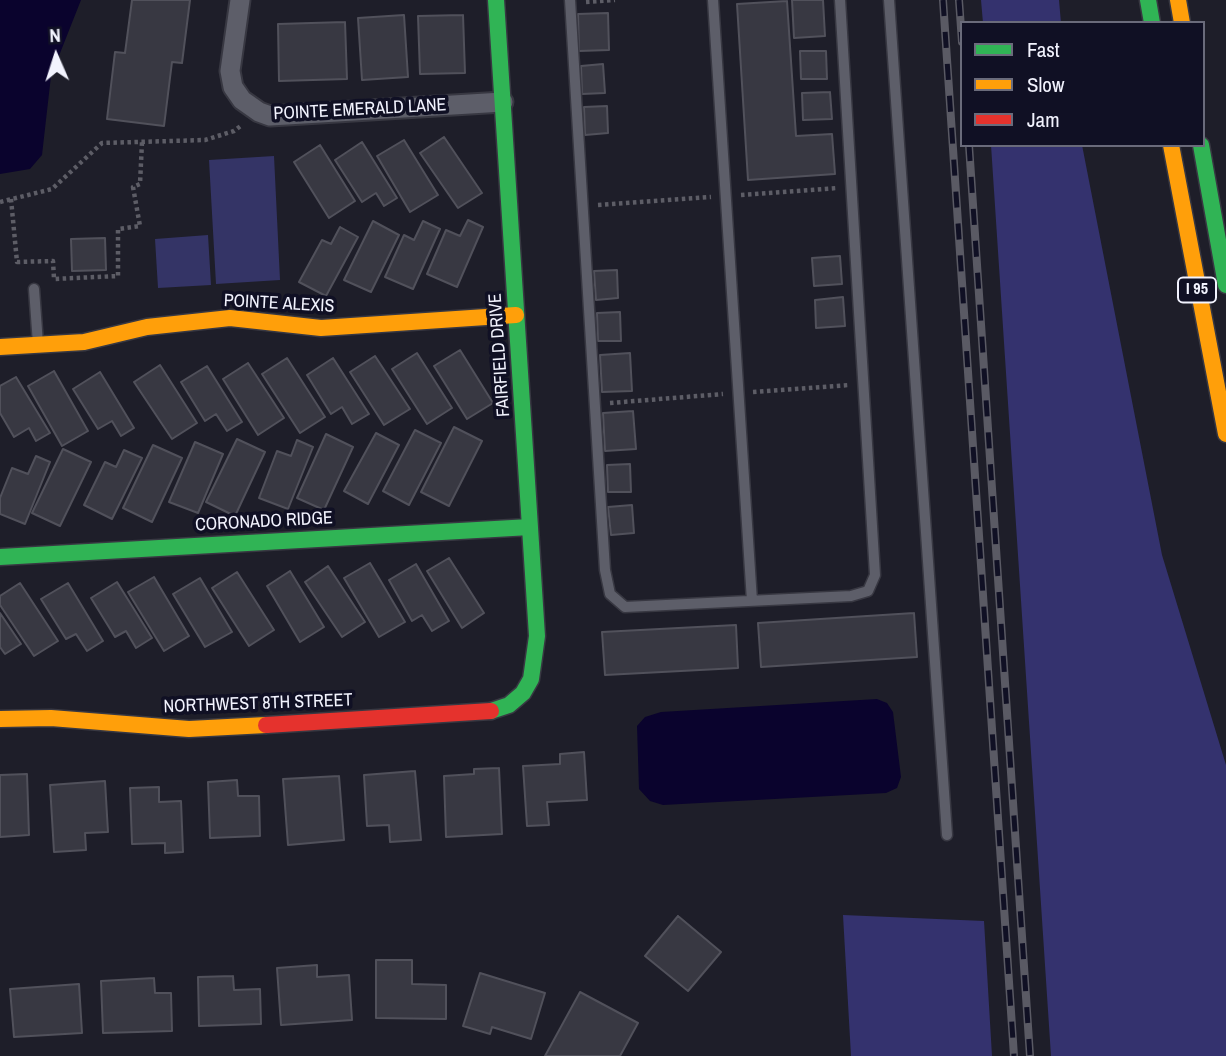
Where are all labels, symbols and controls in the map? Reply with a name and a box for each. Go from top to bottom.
north arrow [21,21,91,91]
legend [960,21,1205,147]
text: N [49,22,61,48]
text: Fast [1027,35,1060,64]
text: Slow [1027,70,1064,99]
street label: POINTE EMERALD LANE [273,95,447,125]
text: Jam [1027,105,1060,134]
road number: I 95 [1178,278,1216,302]
street label: POINTE ALEXIS [223,290,335,318]
street label: FAIRFIELD DRIVE [485,292,515,418]
street label: CORONADO RIDGE [195,508,333,536]
street label: NORTHWEST 8TH STREET [163,690,353,718]

